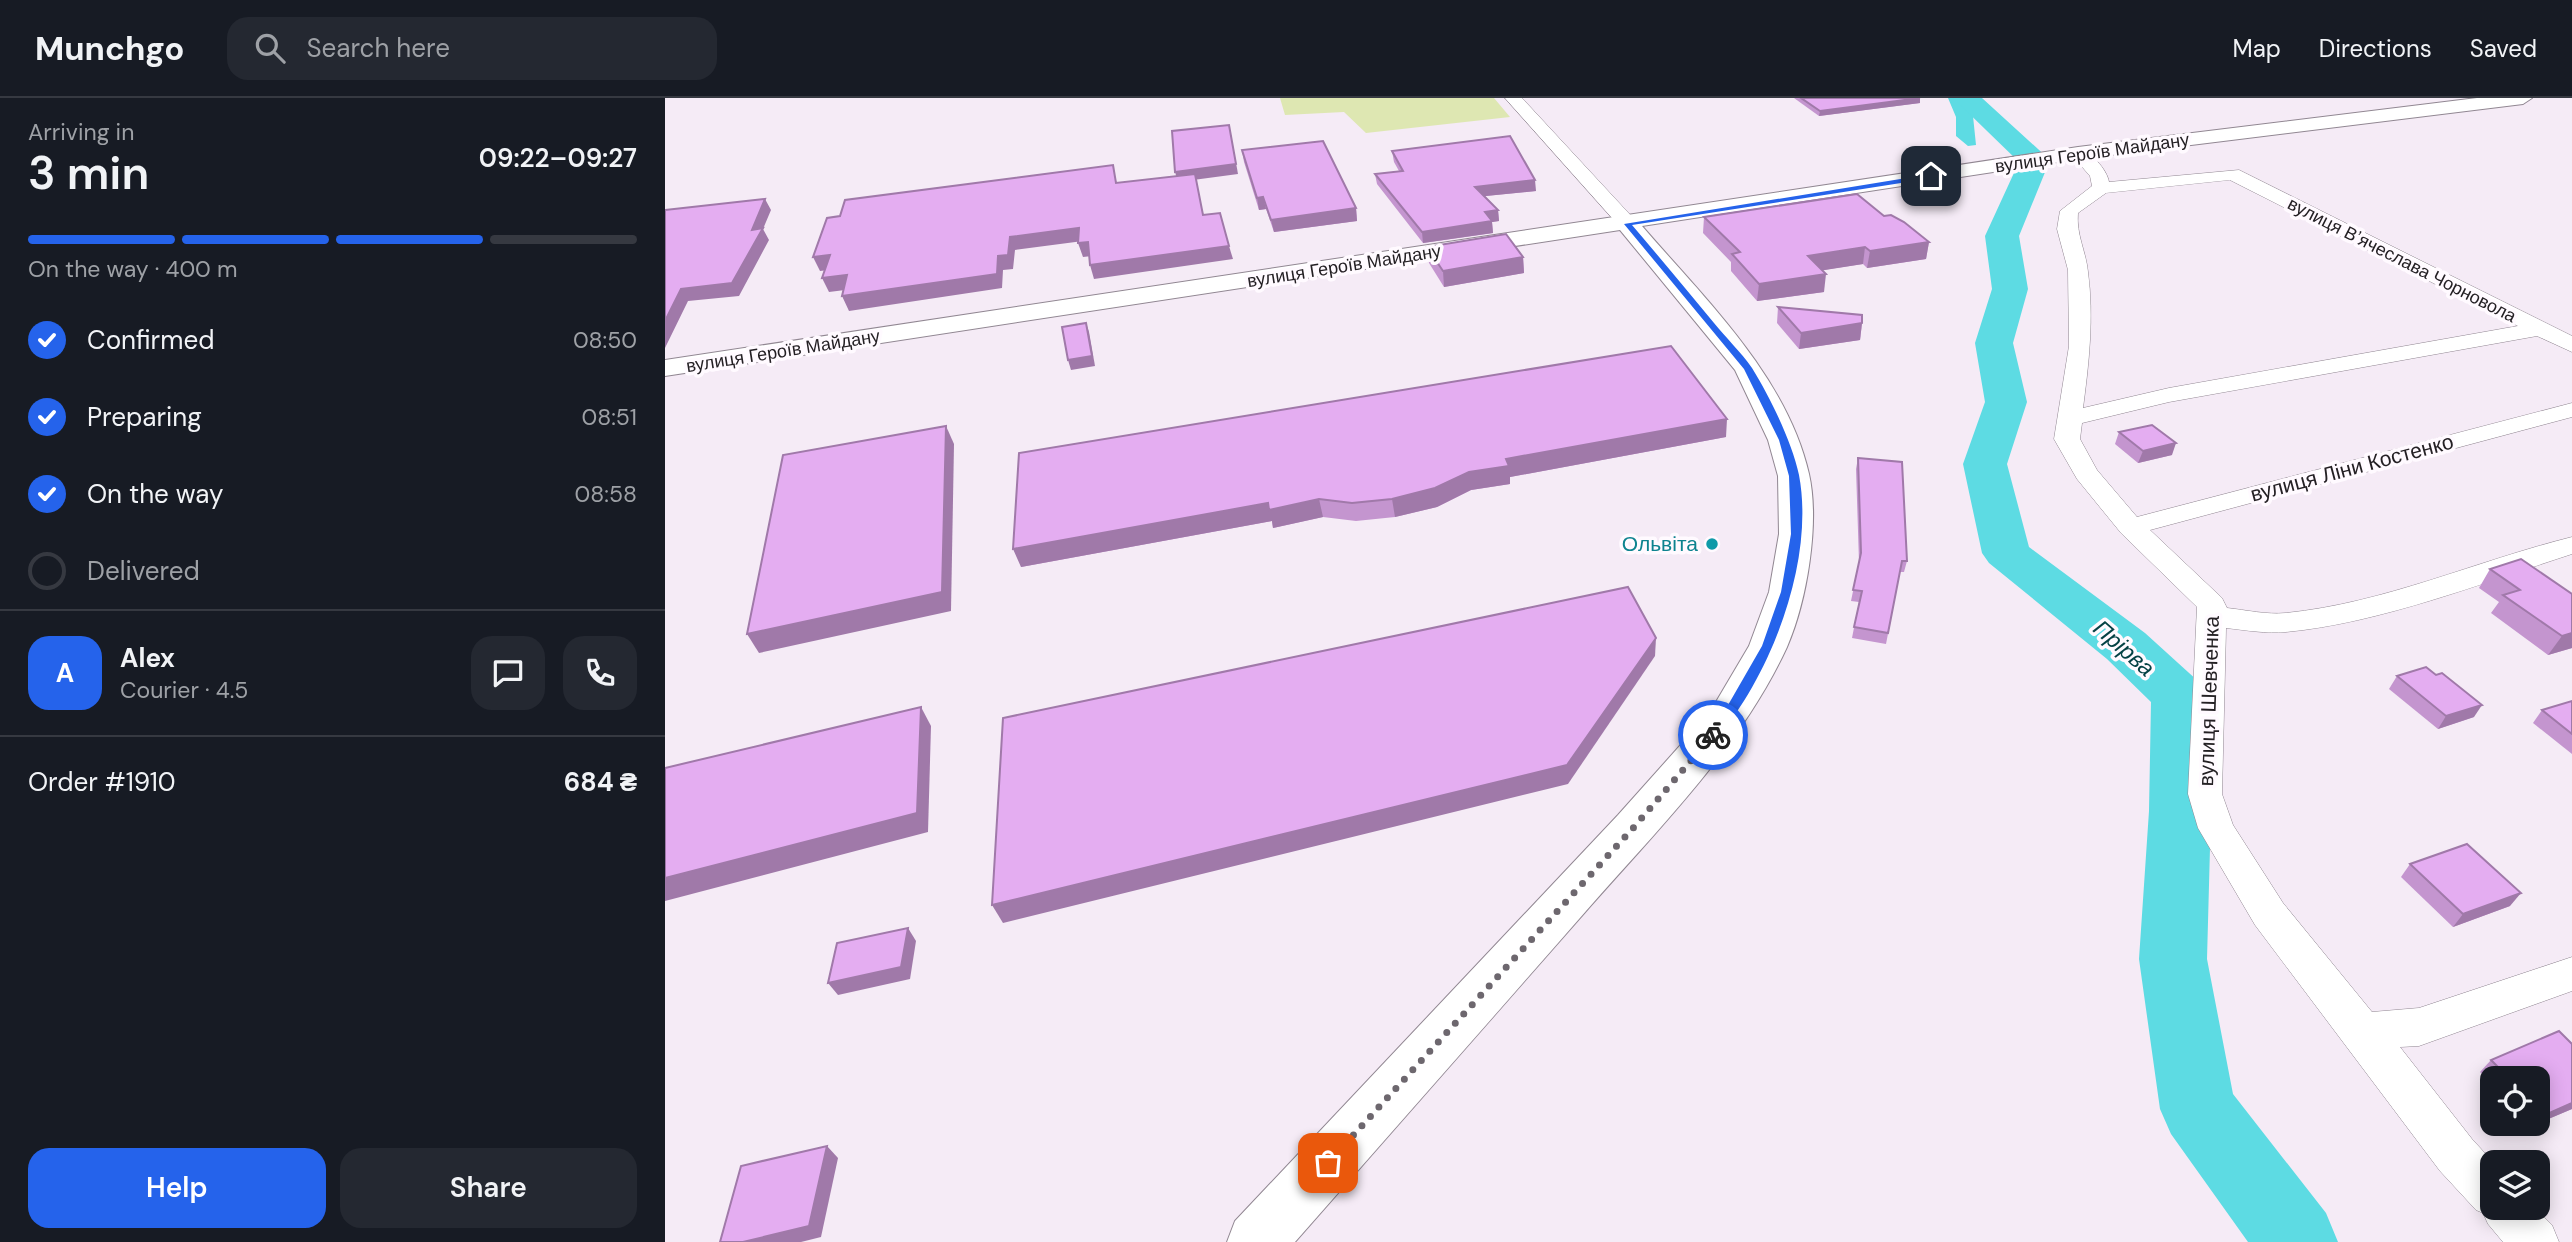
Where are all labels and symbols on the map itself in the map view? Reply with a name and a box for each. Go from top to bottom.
street label: вулиця Героїв Майдану [1993,127,2191,179]
pin [1901,146,1961,206]
street label: вулиця Вʼячеслава Чорновола [2284,192,2521,329]
street label: вулиця Героїв Майдану [1245,239,1443,293]
street label: вулиця Героїв Майдану [684,324,882,378]
street label: вулиця Ліни Костенко [2247,427,2457,509]
place label: Ольвіта [1622,530,1698,558]
marker: Ольвіта [1704,536,1720,552]
water label: Прірва [2087,613,2161,683]
street label: вулиця Шевченка [2192,615,2226,787]
courier [1678,700,1748,770]
pin [1298,1133,1358,1193]

